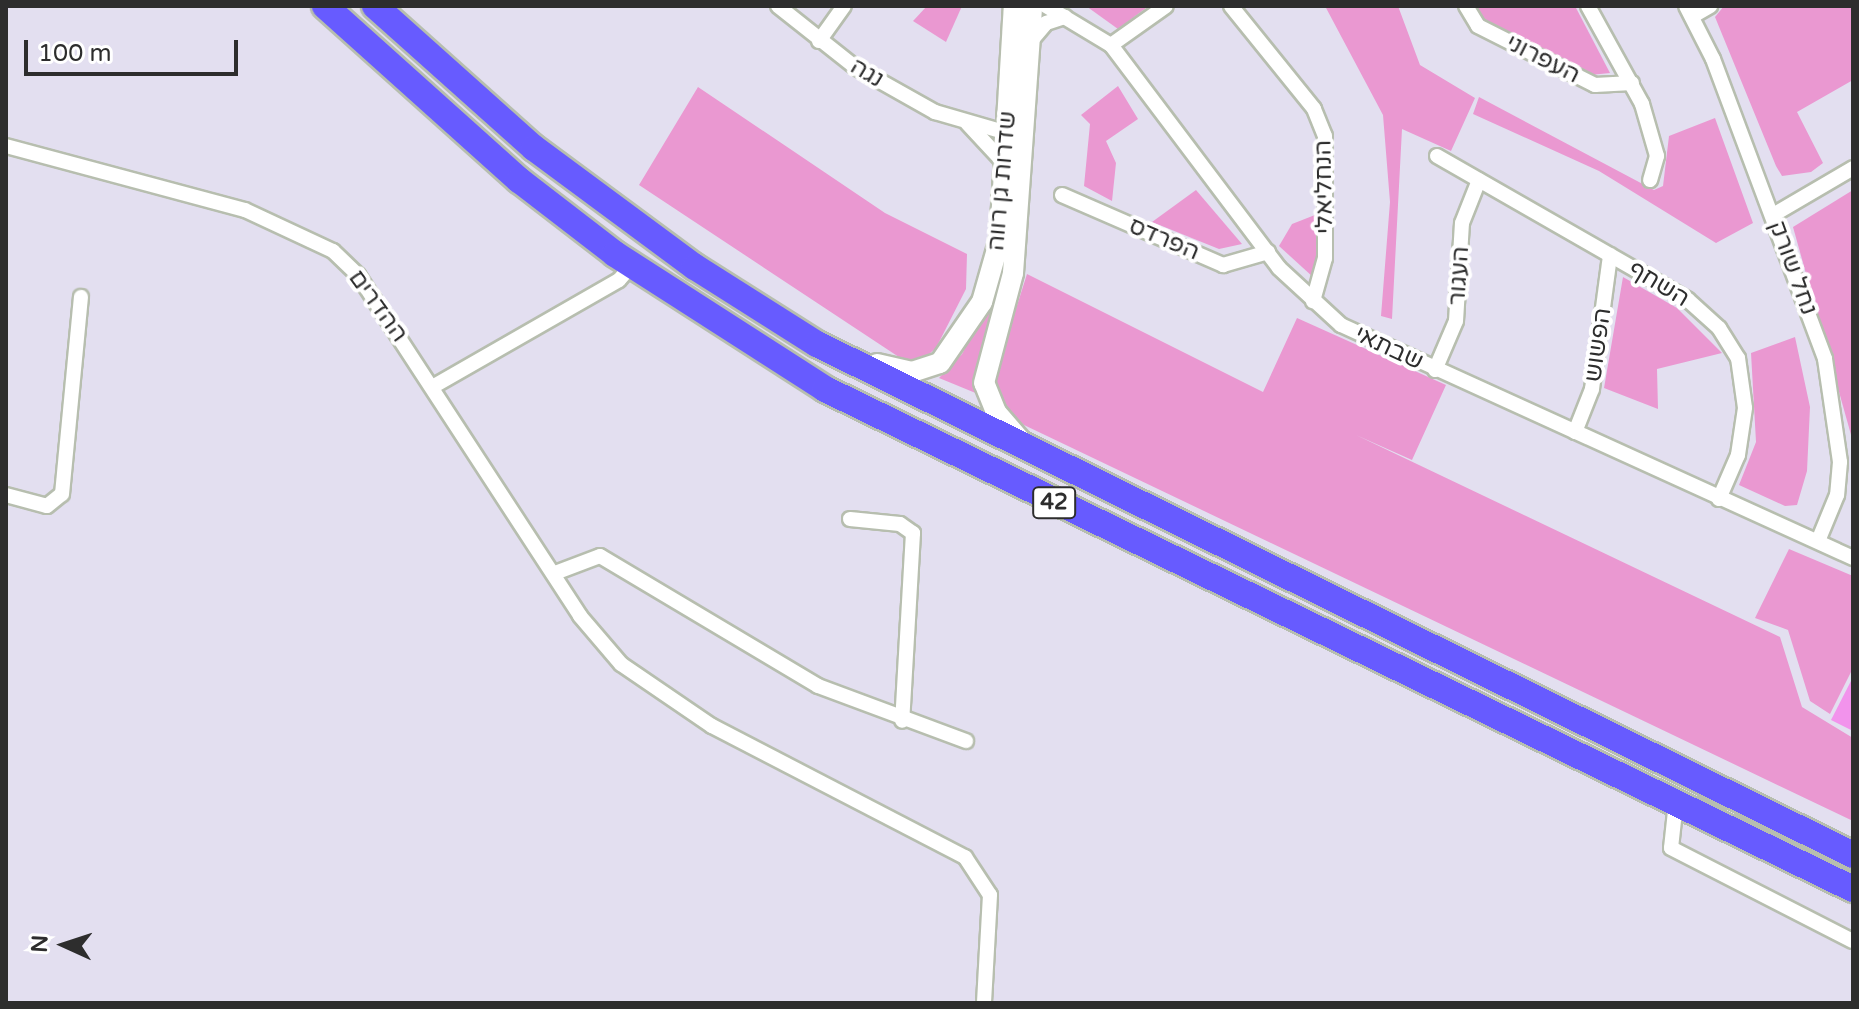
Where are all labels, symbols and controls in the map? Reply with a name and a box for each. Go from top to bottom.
scale bar [28,24,242,74]
street label: העפרוני [1501,28,1585,90]
text: 100 m [38,39,112,68]
street label: נגה [845,52,889,94]
street label: שדרות גן רווה [982,110,1022,252]
street label: הנחליאלי [1309,140,1339,234]
street label: הפרדס [1124,211,1204,267]
street label: נחל שורק [1763,217,1823,319]
street label: העגור [1443,245,1475,307]
street label: השחף [1623,255,1695,313]
street label: ההדרים [342,264,414,348]
street label: הפשוש [1579,306,1617,384]
street label: שבתאי [1350,320,1428,376]
road number: 42 [1032,485,1076,521]
north arrow [24,905,104,985]
text: N [27,934,53,953]

